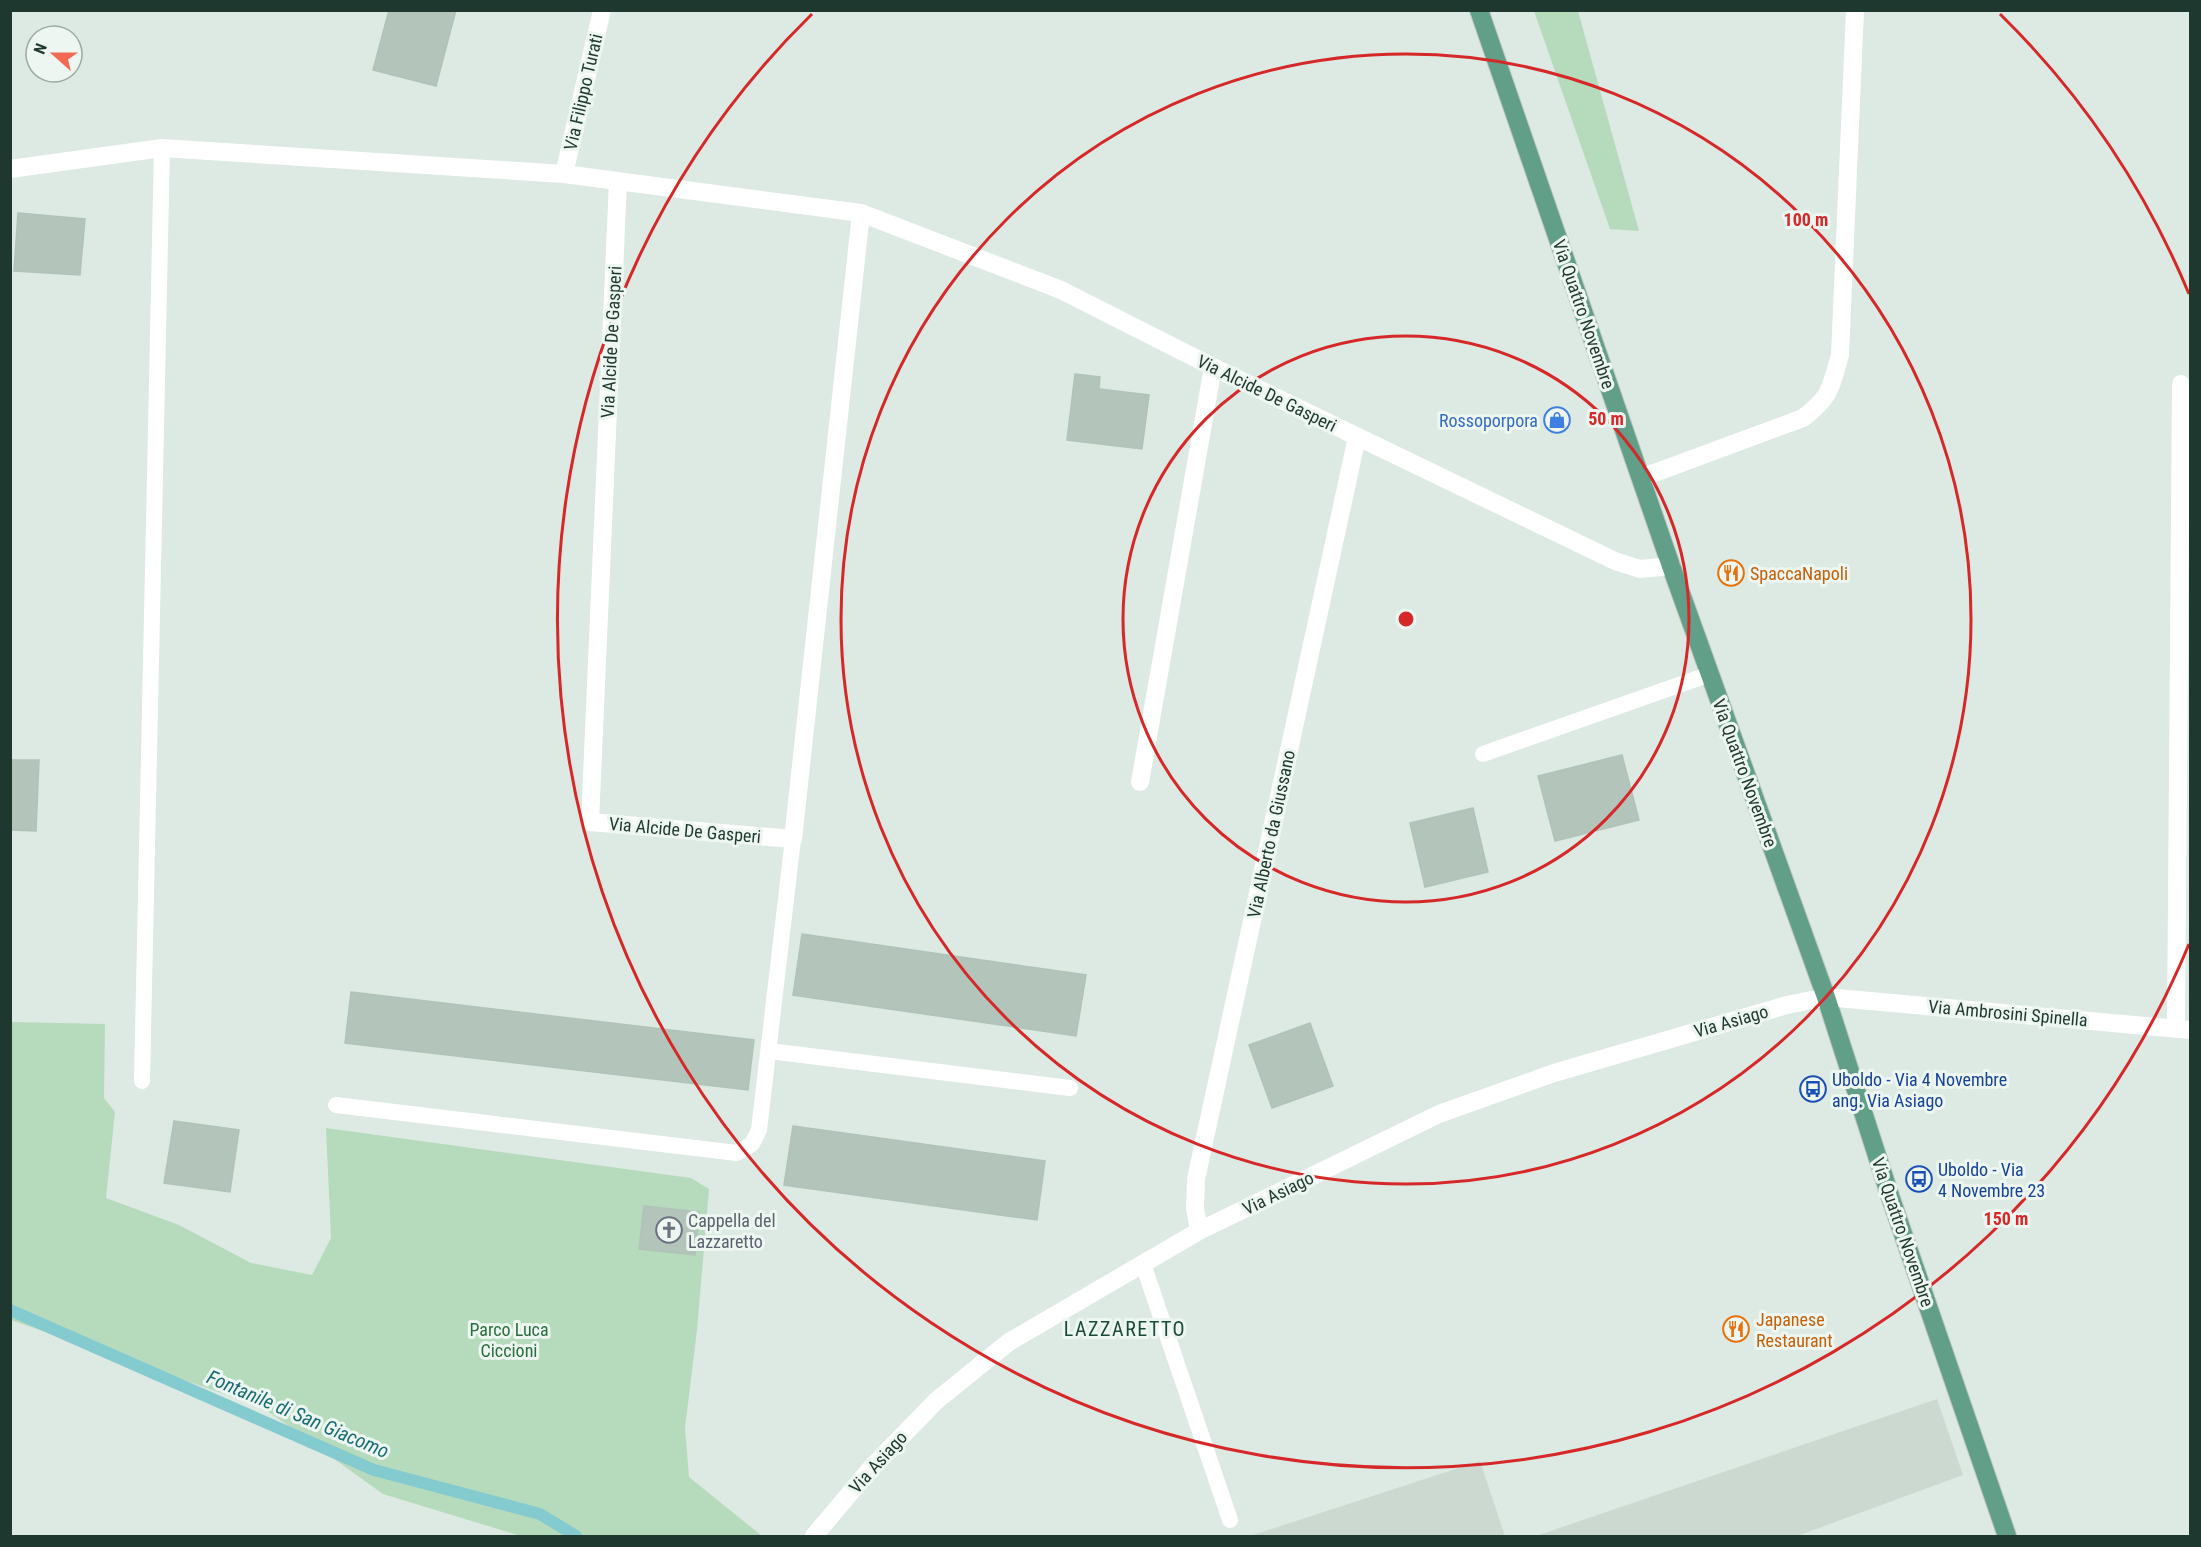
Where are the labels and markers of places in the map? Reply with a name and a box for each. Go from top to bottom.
shop icon: Rossoporpora [1542,405,1572,435]
place label: Rossoporpora [1439,410,1538,431]
restaurant icon: SpaccaNapoli [1716,558,1746,588]
place label: SpaccaNapoli [1750,563,1848,584]
centre of rings [1396,609,1416,629]
place label: Uboldo - Via 4 Novembre ang. Via Asiago [1832,1069,2007,1111]
bus stop icon: Uboldo - Via 4 Novembre ang. Via Asiago [1798,1074,1828,1104]
place label: Uboldo - Via 4 Novembre 23 [1938,1159,2045,1201]
bus stop icon: Uboldo - Via 4 Novembre 23 [1904,1164,1934,1194]
place label: Cappella del Lazzaretto [688,1210,776,1252]
church icon: Cappella del Lazzaretto [654,1215,684,1245]
place label: Japanese Restaurant [1756,1309,1833,1351]
restaurant icon: Japanese Restaurant [1721,1314,1751,1344]

